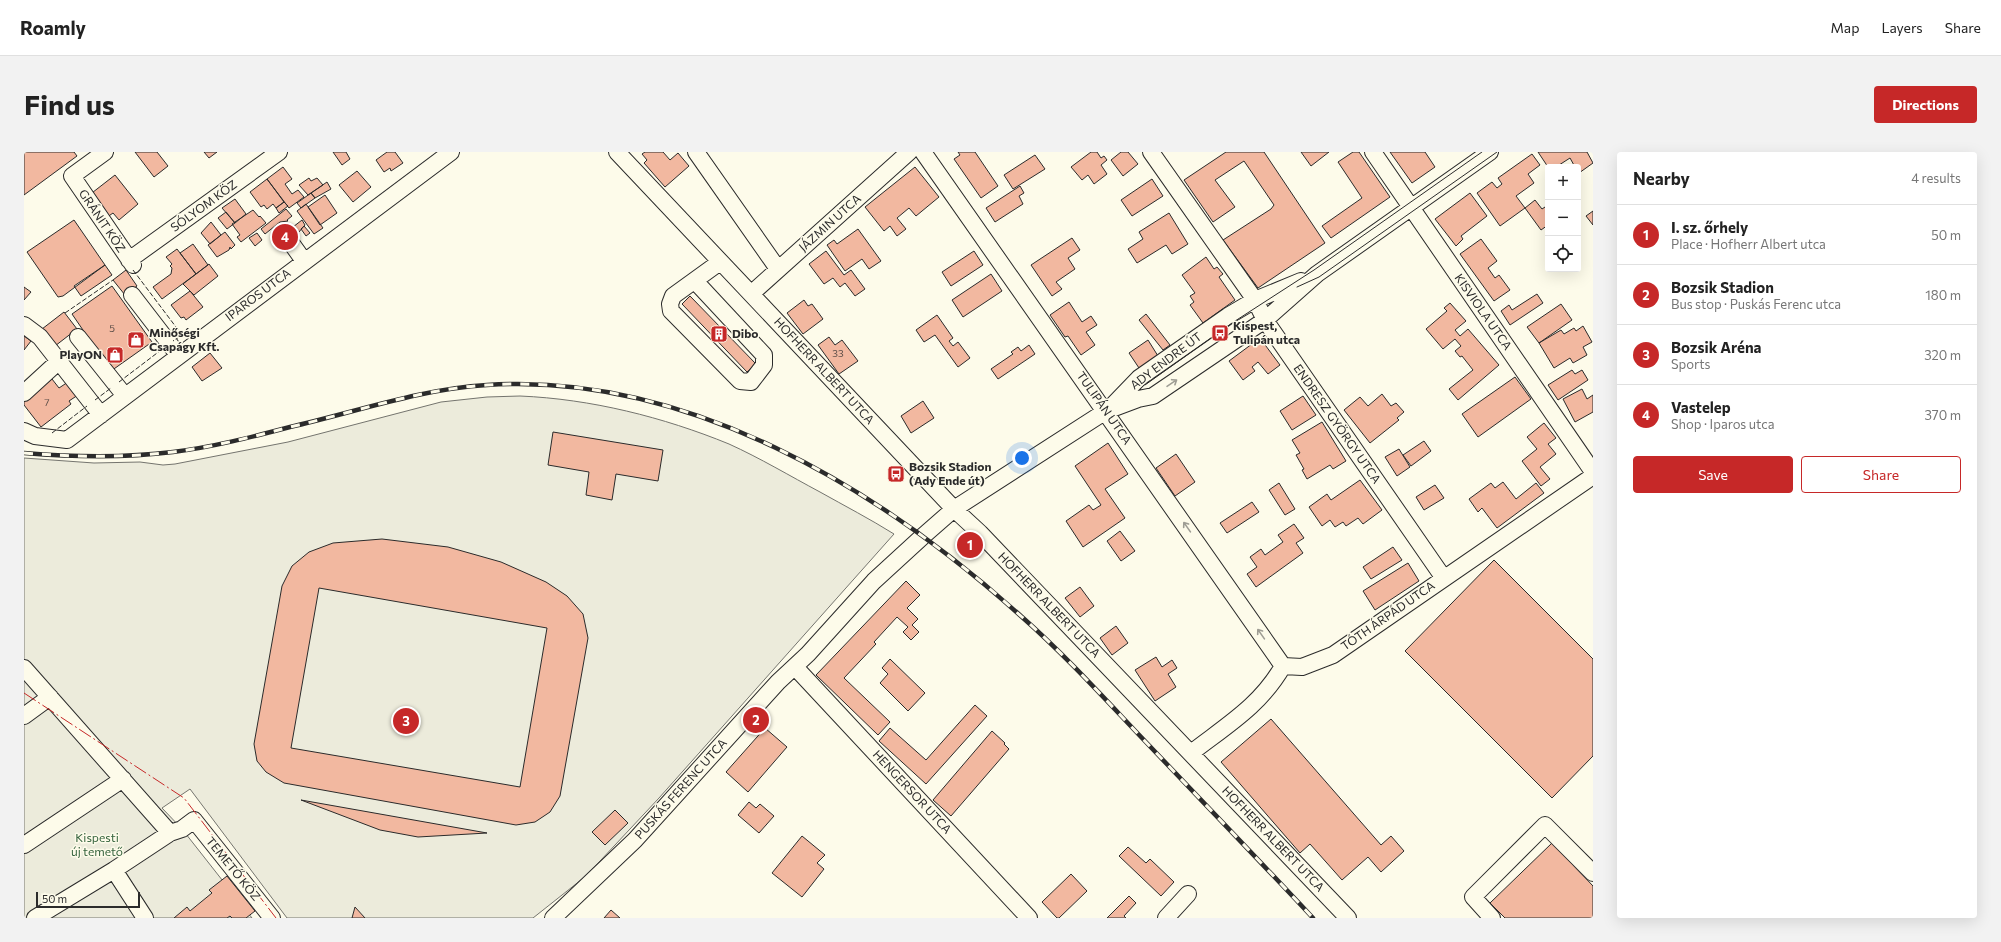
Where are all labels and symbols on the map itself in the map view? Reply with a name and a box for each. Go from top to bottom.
street label: SÓLYOM KÖZ [168,176,239,234]
street label: GRÁNIT KÖZ [77,186,129,255]
street label: JÁZMIN UTCA [795,191,864,255]
pin: 4 [272,222,298,252]
street label: IPAROS UTCA [222,265,293,323]
street label: KISVIOLA UTCA [1452,271,1515,352]
street label: HOFHERR ALBERT UTCA [772,314,878,426]
place label: Kispest, Tulipán utca [1233,318,1300,346]
house number: 5 [109,322,115,334]
bus stop icon: Kispest, Tulipán utca [1210,323,1230,343]
building icon: Dibo [709,324,729,344]
place label: Minőségi Csapágy Kft. [149,325,220,353]
place label: Dibo [732,326,758,340]
street label: ADY ENDRE ÚT [1127,329,1204,392]
shop icon: Minőségi Csapágy Kft. [126,330,146,350]
shop icon: PlayON [105,345,125,365]
place label: PlayON [59,347,102,361]
house number: 33 [832,347,844,359]
street label: ENDRESZ GYÖRGY UTCA [1291,361,1384,486]
street label: TULIPÁN UTCA [1074,368,1135,447]
one-way arrow [1167,379,1178,387]
house number: 7 [44,396,50,408]
your location [1012,448,1032,468]
place label: Bozsik Stadion (Ady Ende út) [909,459,991,487]
bus stop icon: Bozsik Stadion (Ady Ende út) [886,464,906,484]
one-way arrow [1183,522,1191,533]
pin: 1 [957,530,983,560]
street label: HOFHERR ALBERT UTCA [996,549,1104,660]
street label: TÓTH ÁRPÁD UTCA [1338,578,1437,653]
one-way arrow [1257,629,1265,640]
pin: 2 [743,705,769,735]
pin: 3 [393,706,419,736]
street label: PUSKÁS FERENC UTCA [631,735,729,841]
street label: HENGERSOR UTCA [870,747,955,836]
street label: HOFHERR ALBERT UTCA [1220,783,1328,894]
park label: Kispesti új temető [71,830,123,858]
street label: TEMETŐ KÖZ [204,834,264,903]
scale bar [36,890,140,909]

